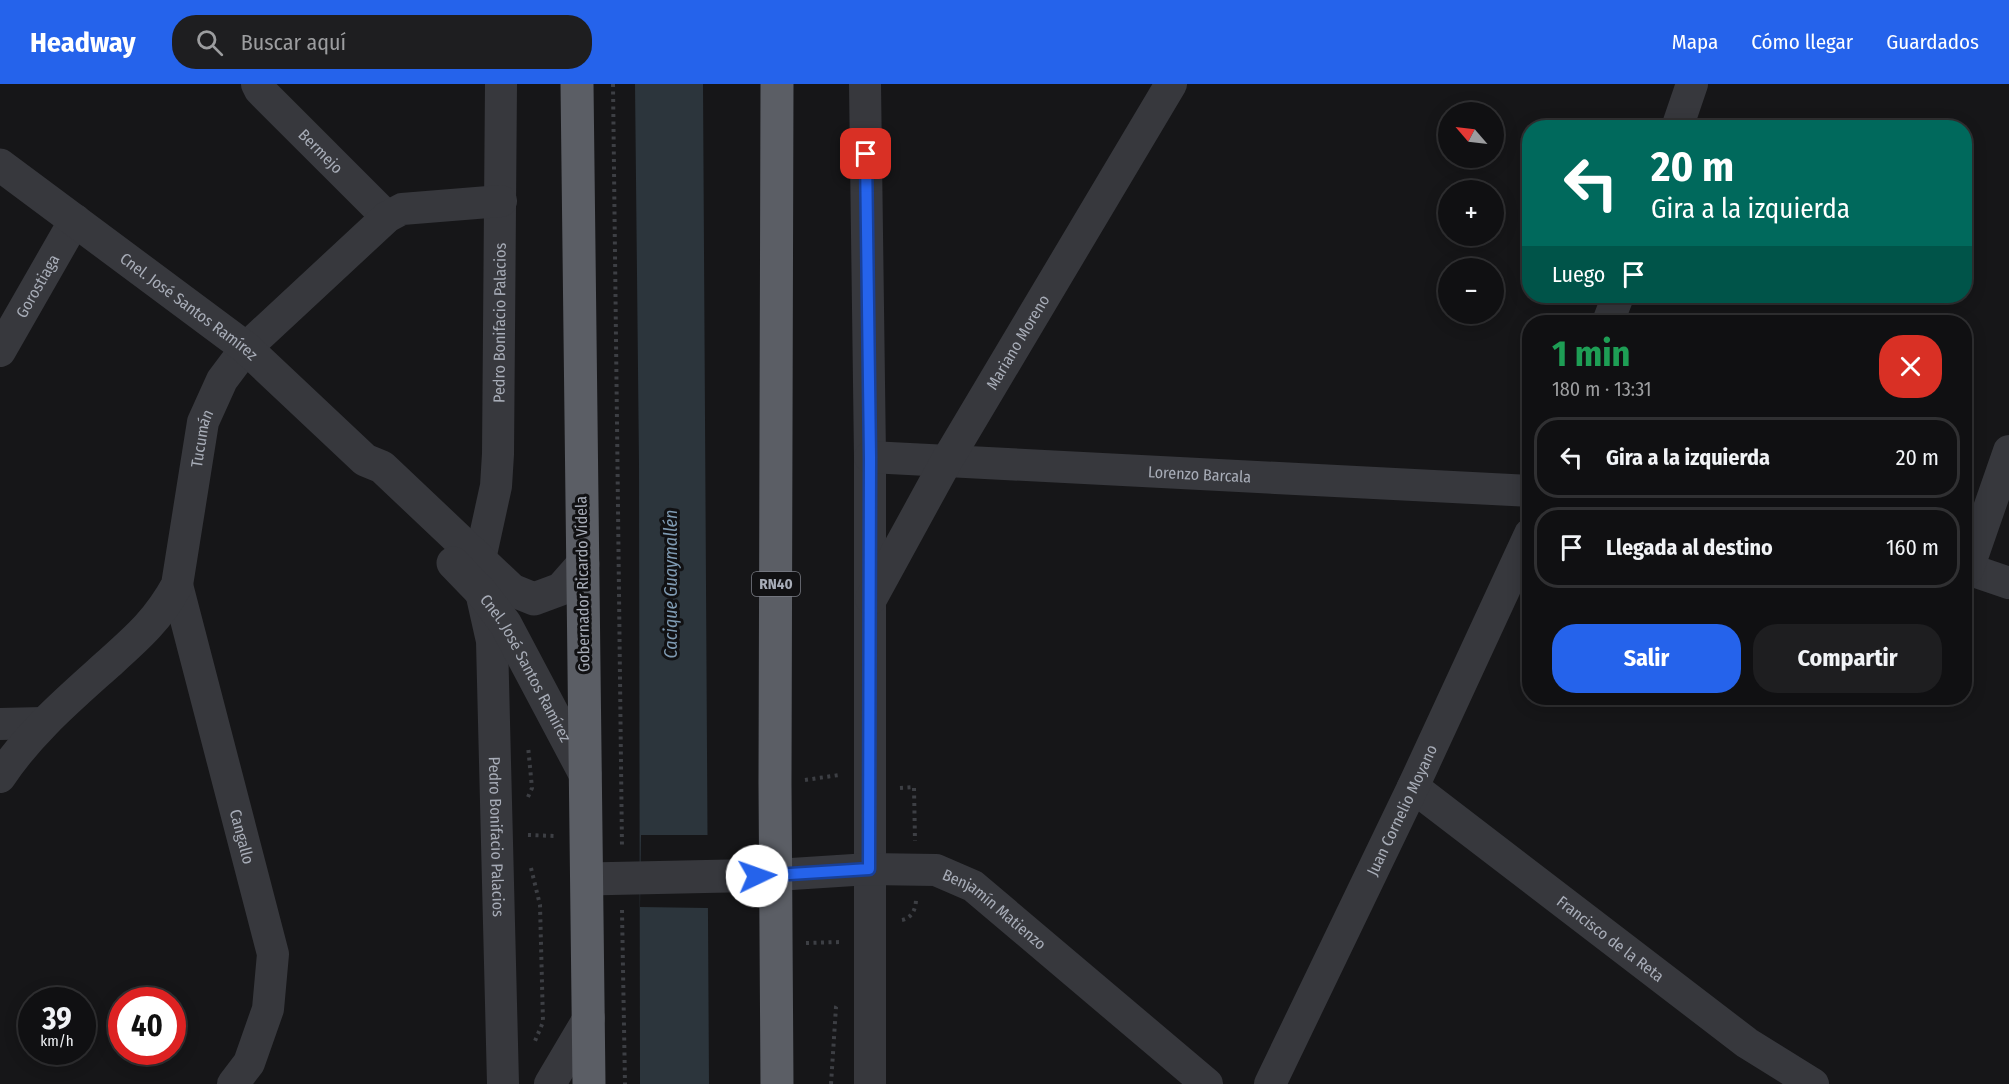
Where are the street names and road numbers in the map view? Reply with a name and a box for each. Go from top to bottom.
street label: Bermejo [295,125,347,178]
street label: Pedro Bonifacio Palacios [489,242,510,403]
street label: Cnel. José Santos Ramírez [116,249,262,364]
street label: Gorostiaga [12,251,63,321]
street label: Mariano Moreno [982,291,1053,393]
street label: Tucumán [187,406,218,469]
street label: Lorenzo Barcala [1148,462,1252,487]
street label: Gobernador Ricardo Videla [571,496,594,672]
road number: RN40 [752,572,800,596]
street label: Cnel. José Santos Ramírez [476,590,575,745]
street label: Juan Cornelio Moyano [1363,742,1441,879]
street label: Pedro Bonifacio Palacios [485,756,508,917]
street label: Cangallo [226,807,258,866]
street label: Benjamín Matienzo [940,865,1050,954]
street label: Francisco de la Reta [1553,892,1668,986]

